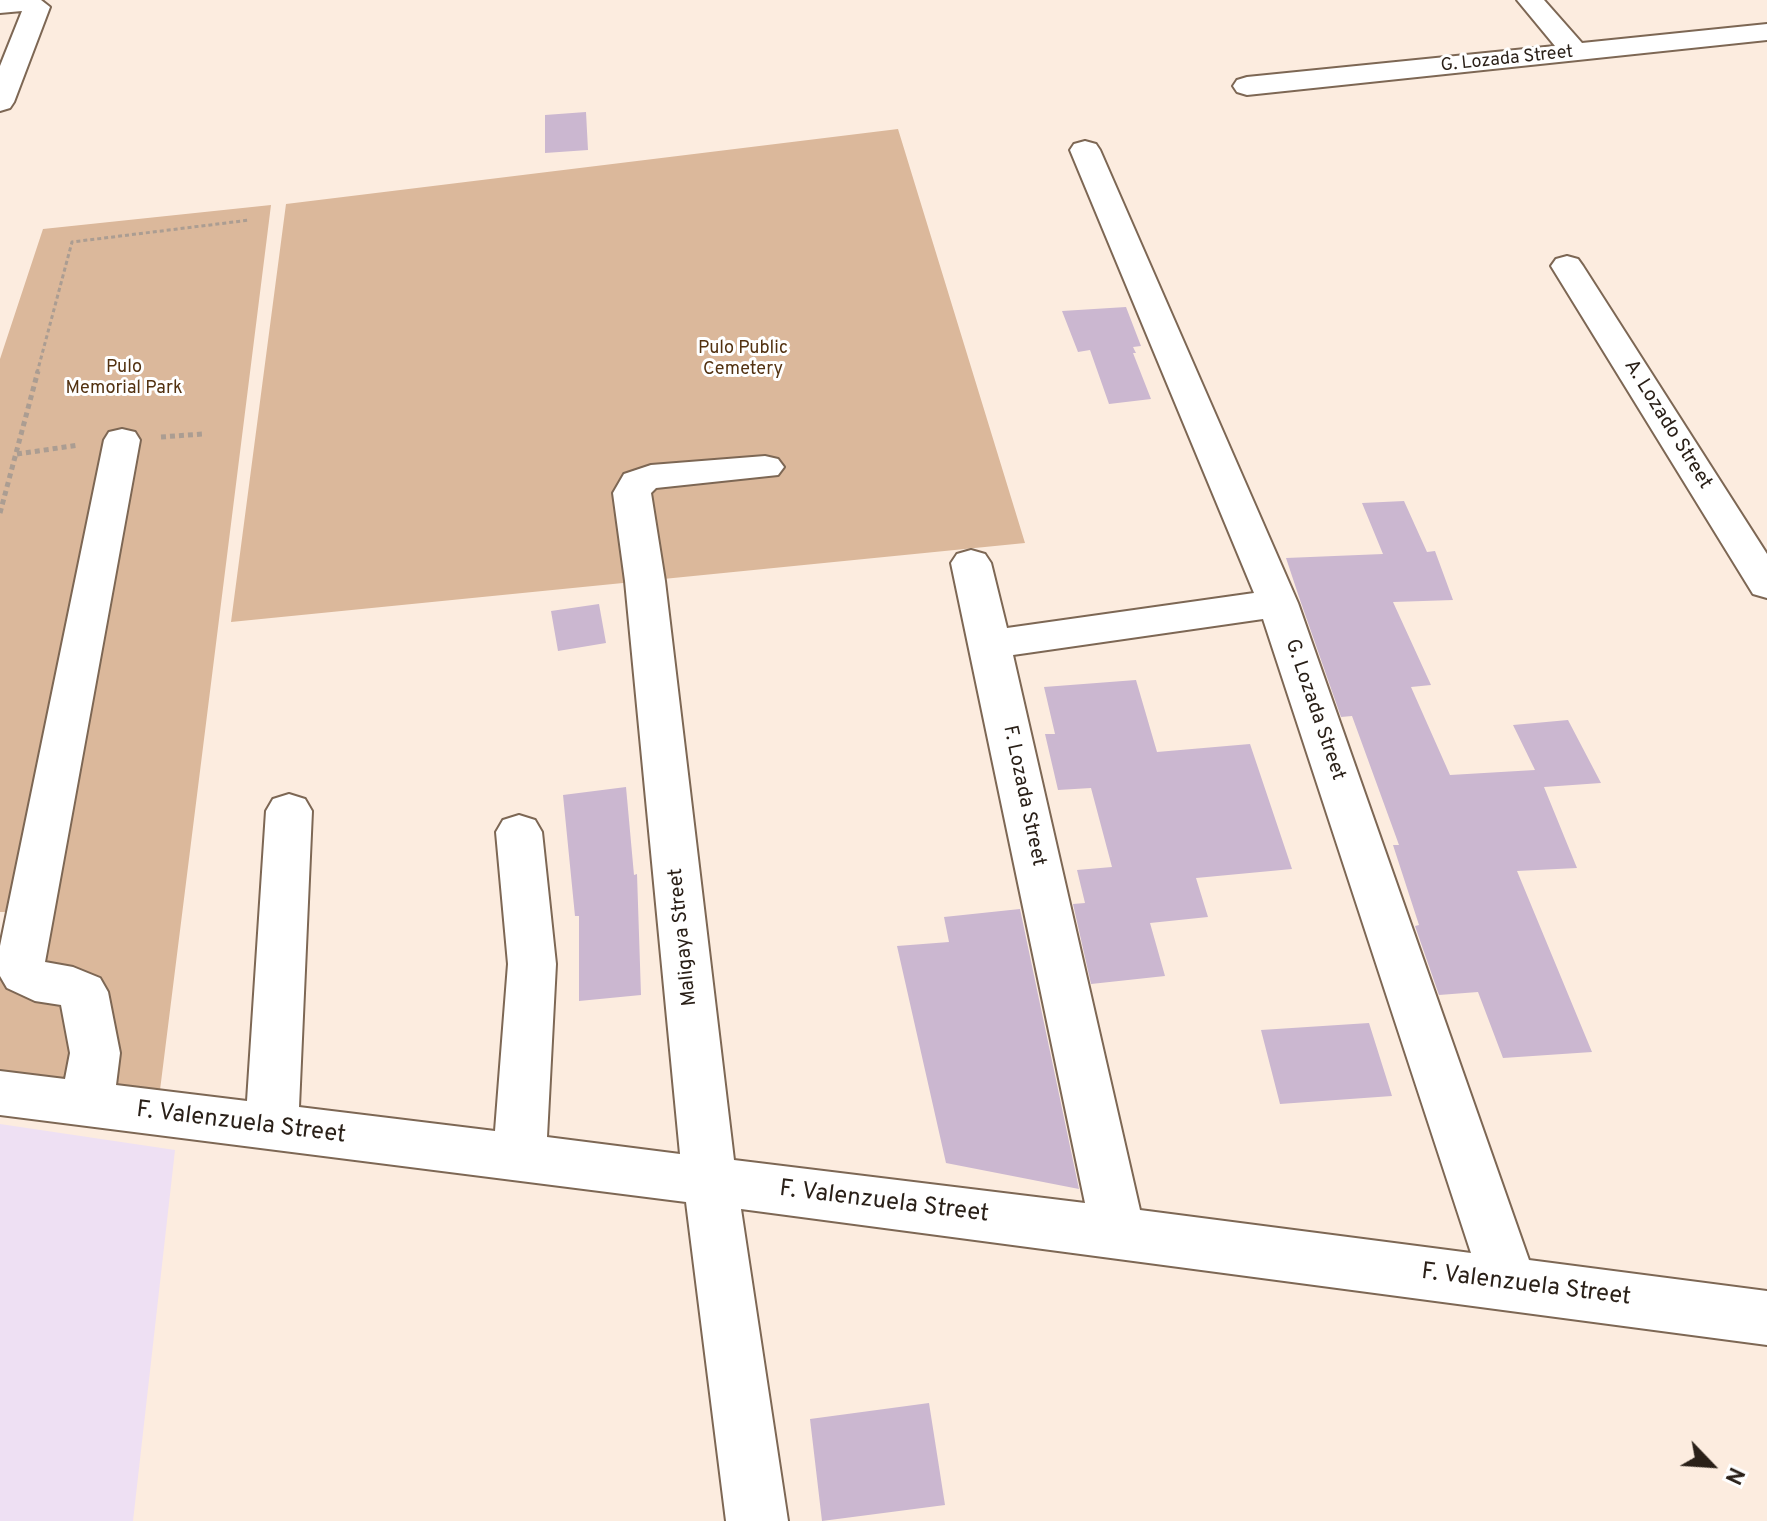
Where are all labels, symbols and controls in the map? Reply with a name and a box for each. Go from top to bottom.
street label: G. Lozada Street [1440,42,1574,78]
park label: Pulo Public Cemetery [698,338,788,380]
street label: A. Lozado Street [1618,356,1716,494]
park label: Pulo Memorial Park [66,357,182,400]
street label: G. Lozada Street [1279,636,1349,784]
street label: F. Lozada Street [996,723,1050,869]
street label: Maligaya Street [665,867,703,1007]
street label: F. Valenzuela Street [135,1097,347,1151]
street label: F. Valenzuela Street [778,1176,990,1230]
street label: F. Valenzuela Street [1420,1259,1632,1313]
north arrow [1671,1425,1751,1505]
text: N [1718,1462,1749,1488]

